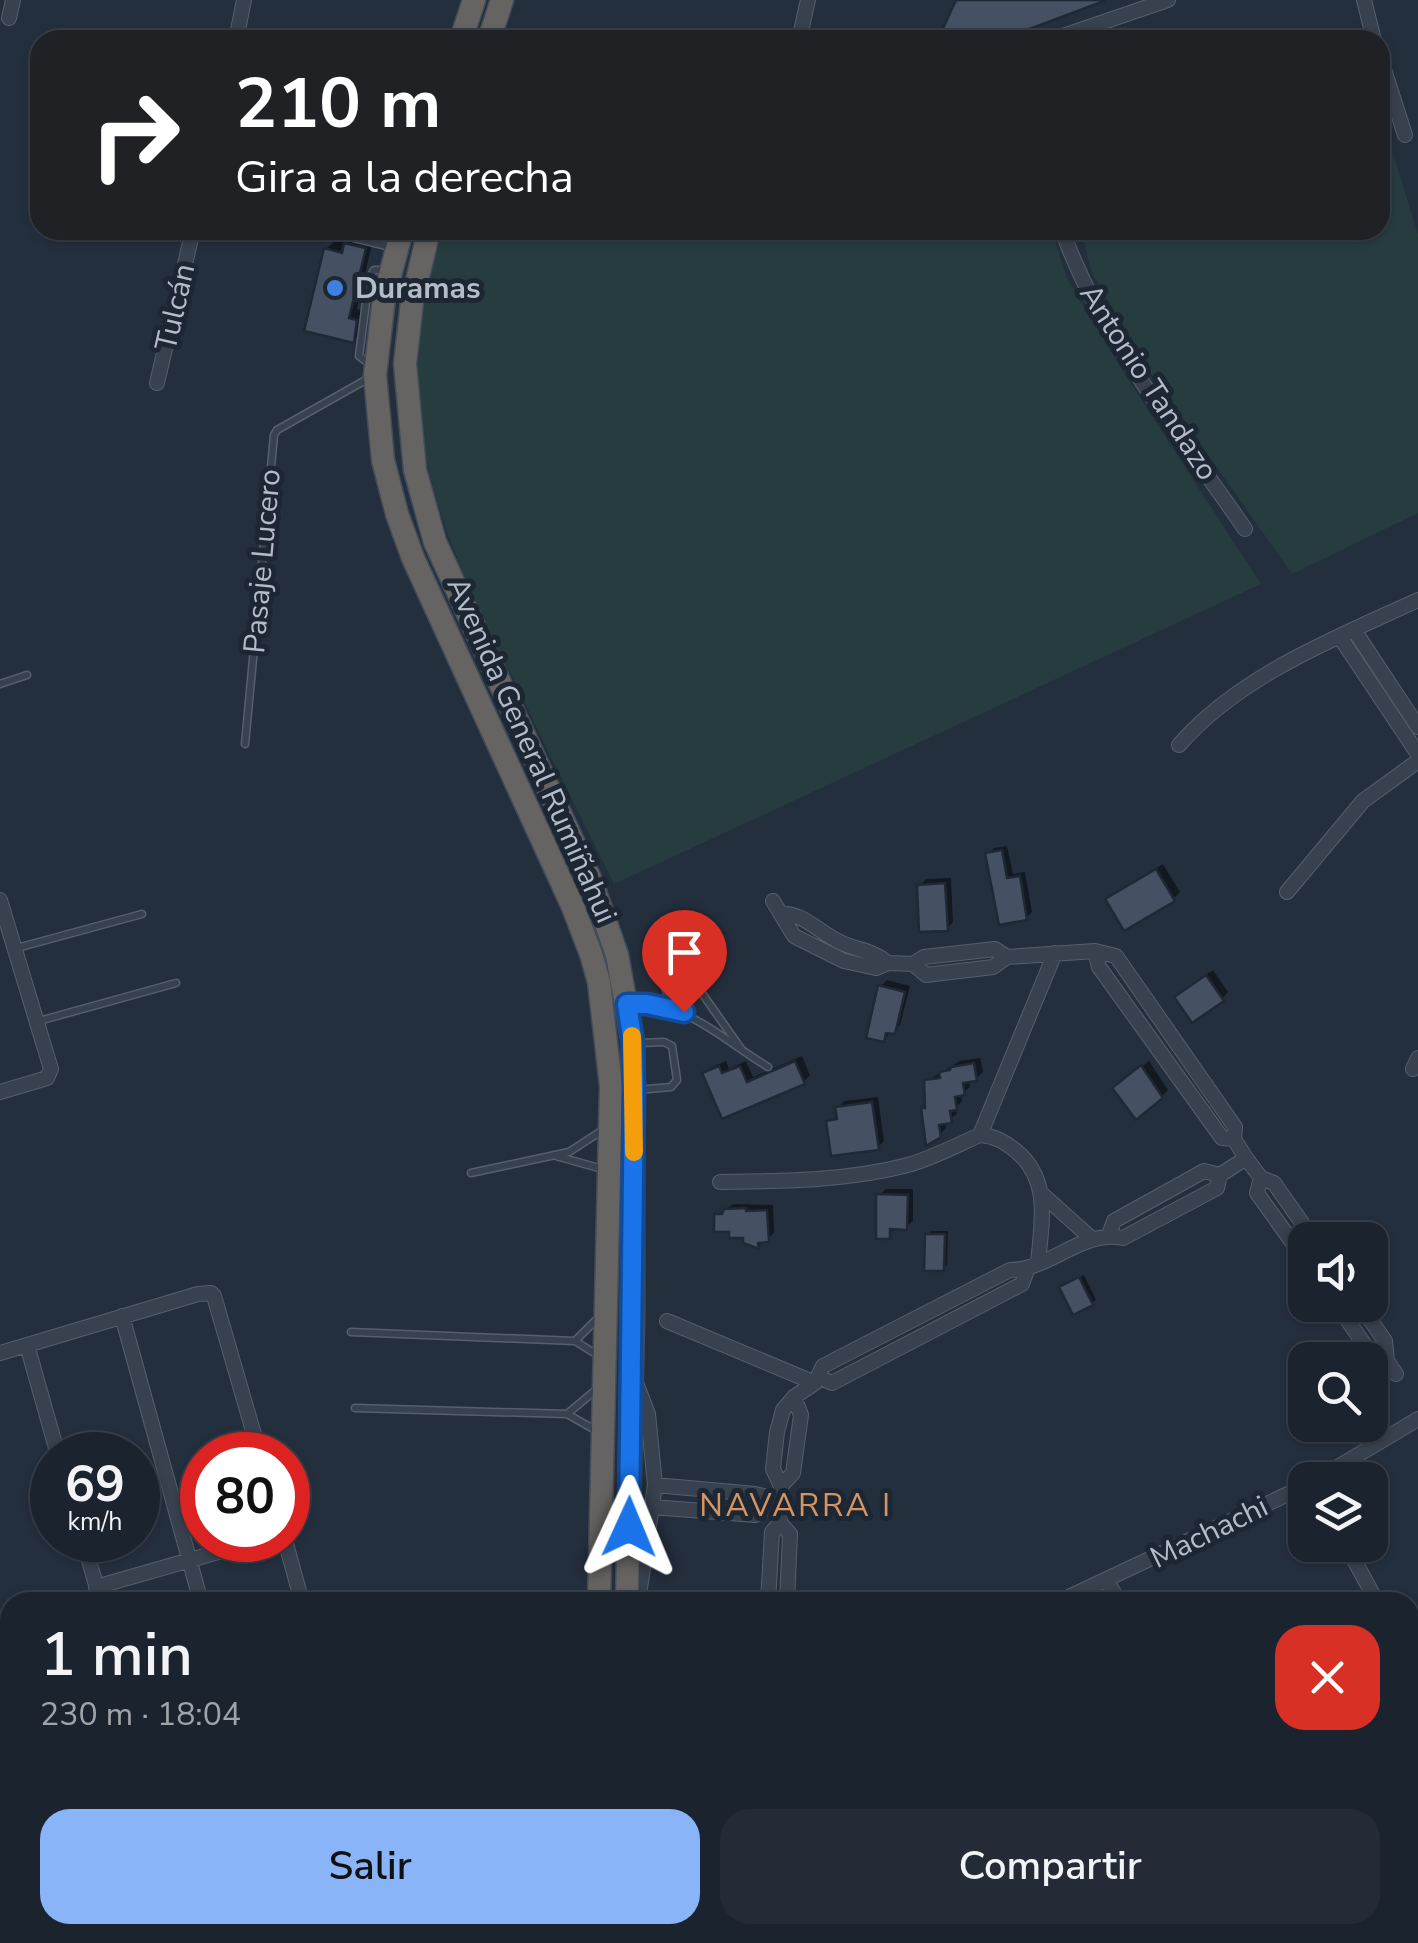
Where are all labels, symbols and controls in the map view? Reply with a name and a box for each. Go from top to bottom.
text: 210 m [235,56,441,152]
icon: right [70,70,200,200]
text: Gira a la derecha [235,147,574,208]
street label: Tulcán [146,260,205,355]
place label: Duramas [355,268,481,309]
street label: Antonio Tandazo [1070,276,1228,489]
marker: Duramas [324,277,346,299]
street label: Pasaje Lucero [234,467,291,655]
street label: Avenida General Rumiñahui [437,571,626,930]
pin [642,910,727,1013]
icon: arrive [657,925,712,980]
map controls [1288,1222,1388,1562]
button: sound [1288,1222,1388,1322]
button: search [1288,1342,1388,1442]
speed limit sign: 80 [180,1432,310,1562]
text: 69 [65,1450,125,1519]
button: layers [1288,1462,1388,1562]
position arrow [577,1475,681,1579]
district label: NAVARRA I [699,1484,893,1527]
street label: Machachi [1143,1486,1275,1579]
text: km/h [67,1505,123,1539]
text: 1 min [40,1614,193,1696]
button: close [1275,1625,1380,1730]
text: 230 m · 18:04 [40,1693,241,1736]
button: Salir [40,1809,700,1924]
button: Compartir [720,1809,1380,1924]

